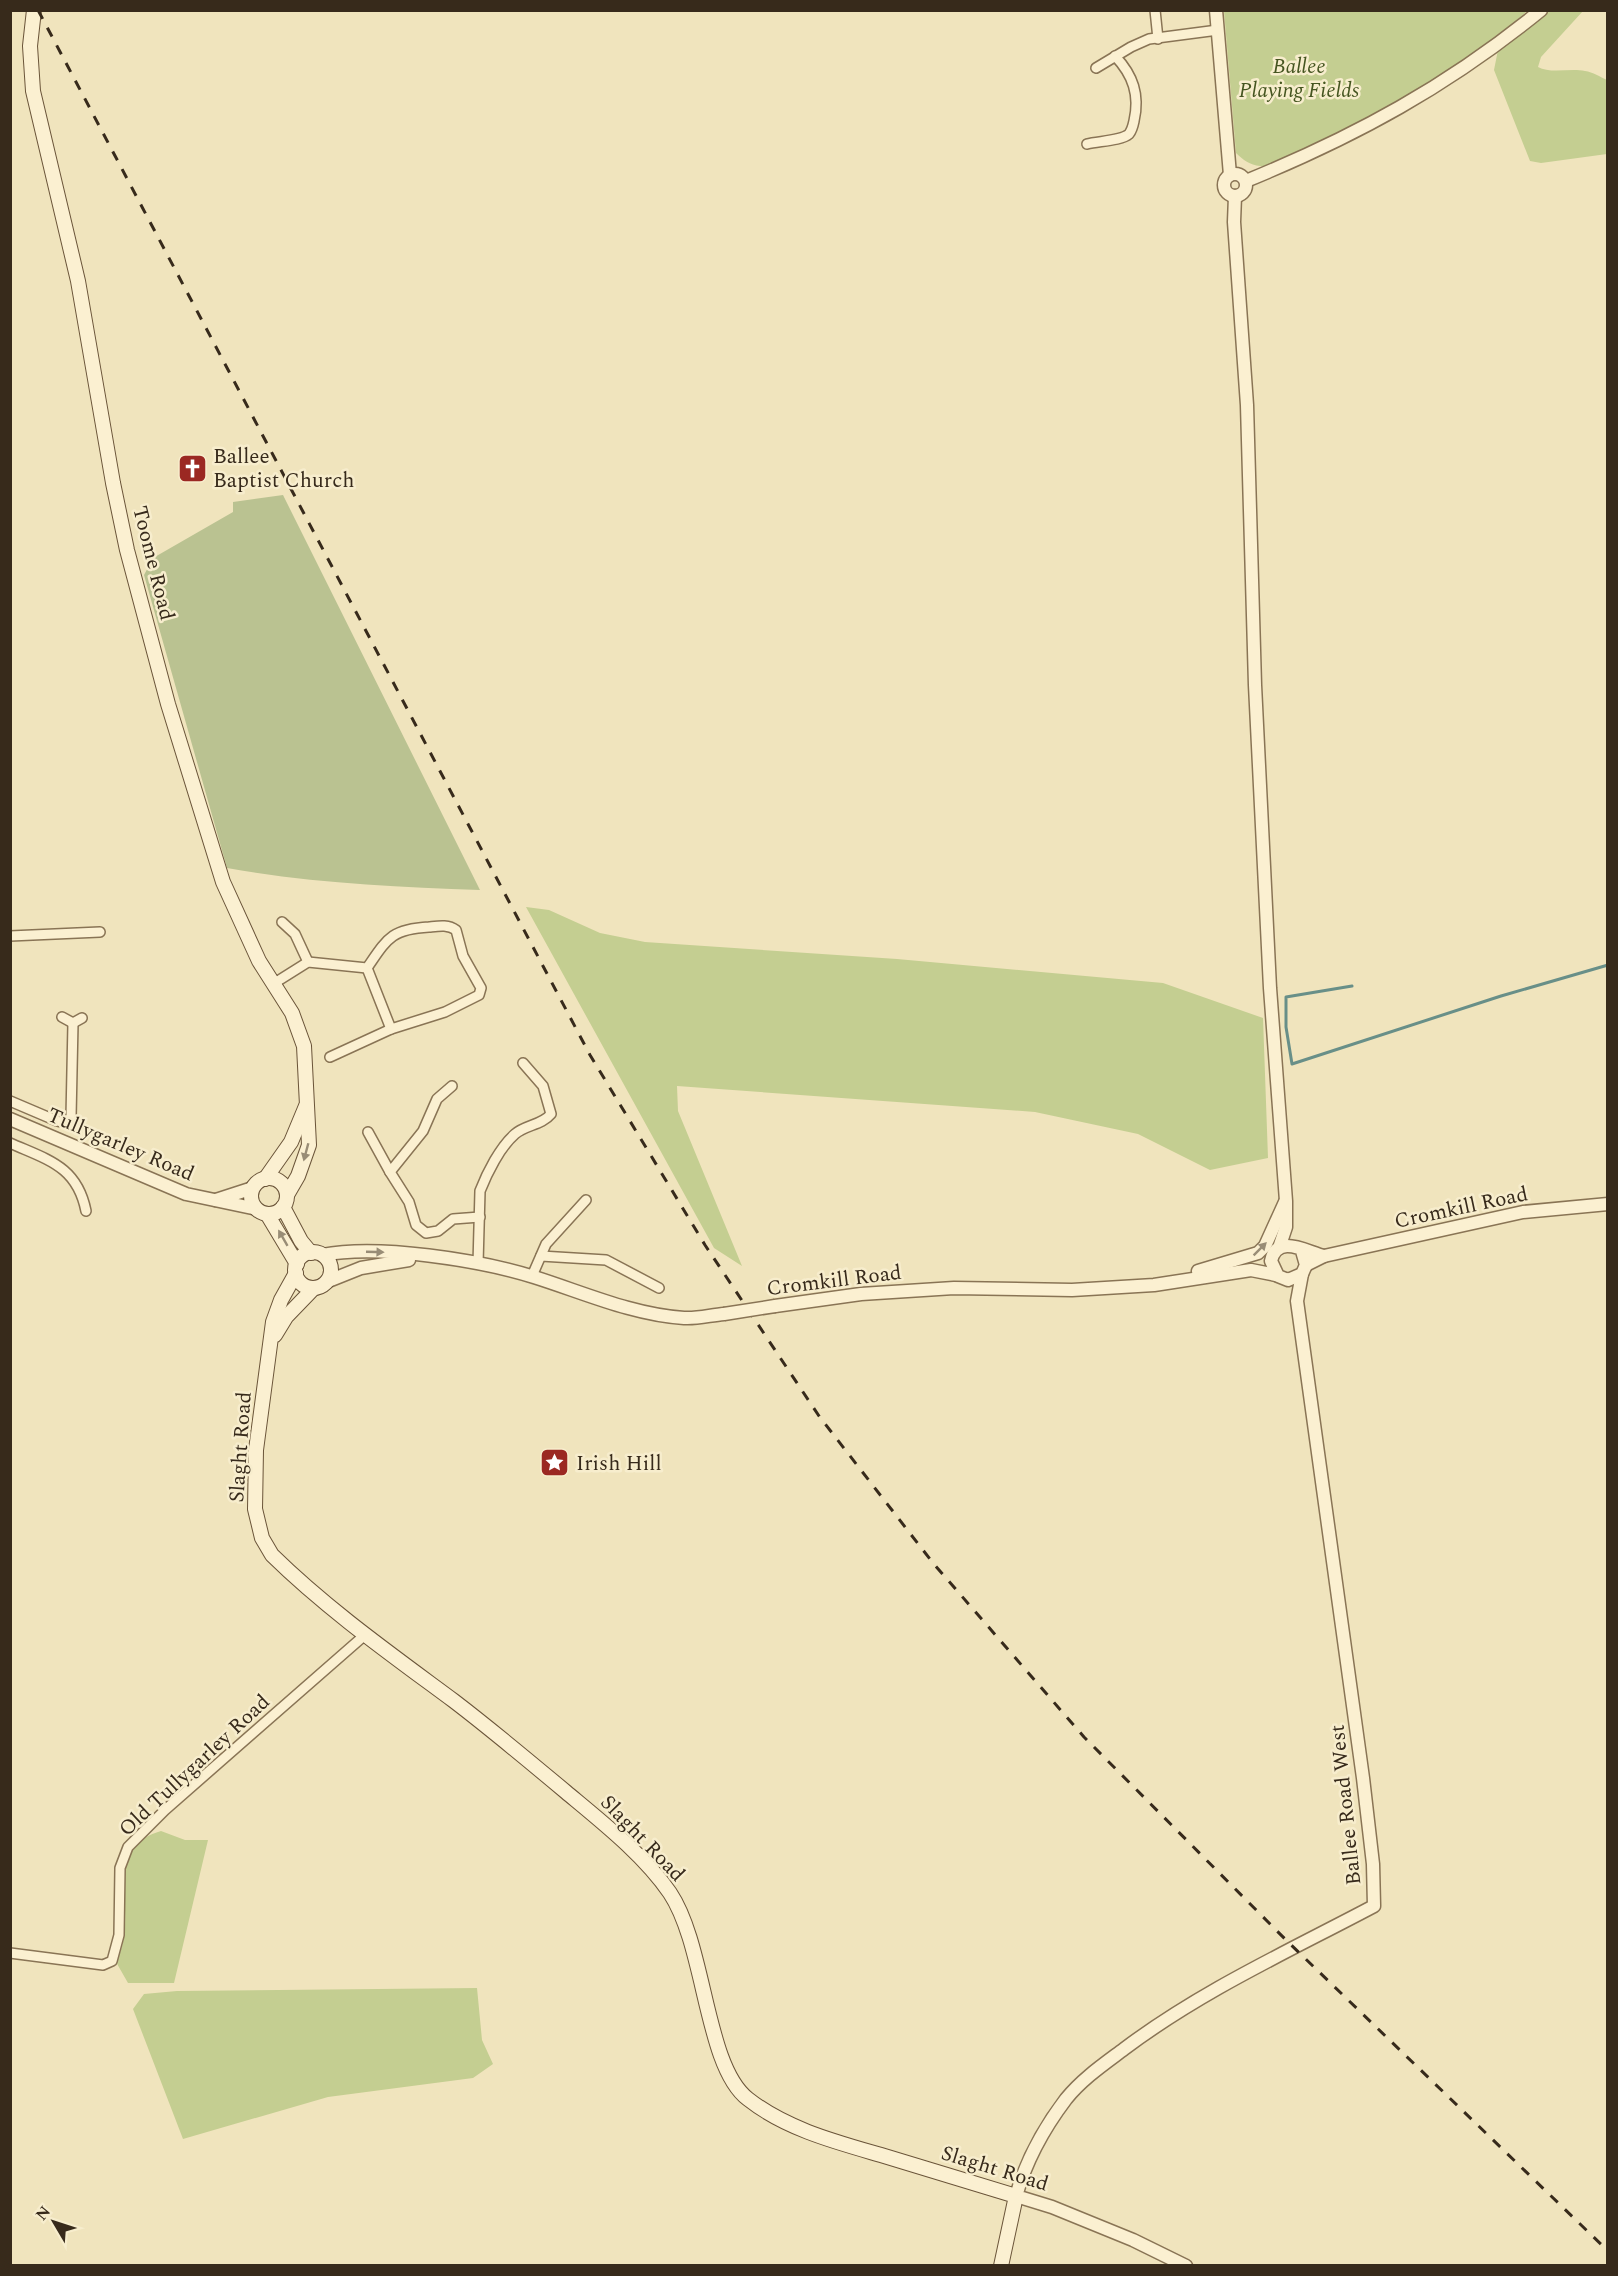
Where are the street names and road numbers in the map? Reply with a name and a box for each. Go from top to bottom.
street label: Toome Road [123,503,183,624]
street label: Tullygarley Road [42,1100,199,1190]
street label: Cromkill Road [1391,1178,1531,1238]
street label: Cromkill Road [765,1257,903,1305]
street label: Slaght Road [221,1391,261,1504]
street label: Old Tullygarley Road [112,1687,278,1845]
street label: Ballee Road West [1322,1723,1370,1887]
street label: Slaght Road [592,1788,692,1890]
street label: Slaght Road [937,2137,1052,2200]

